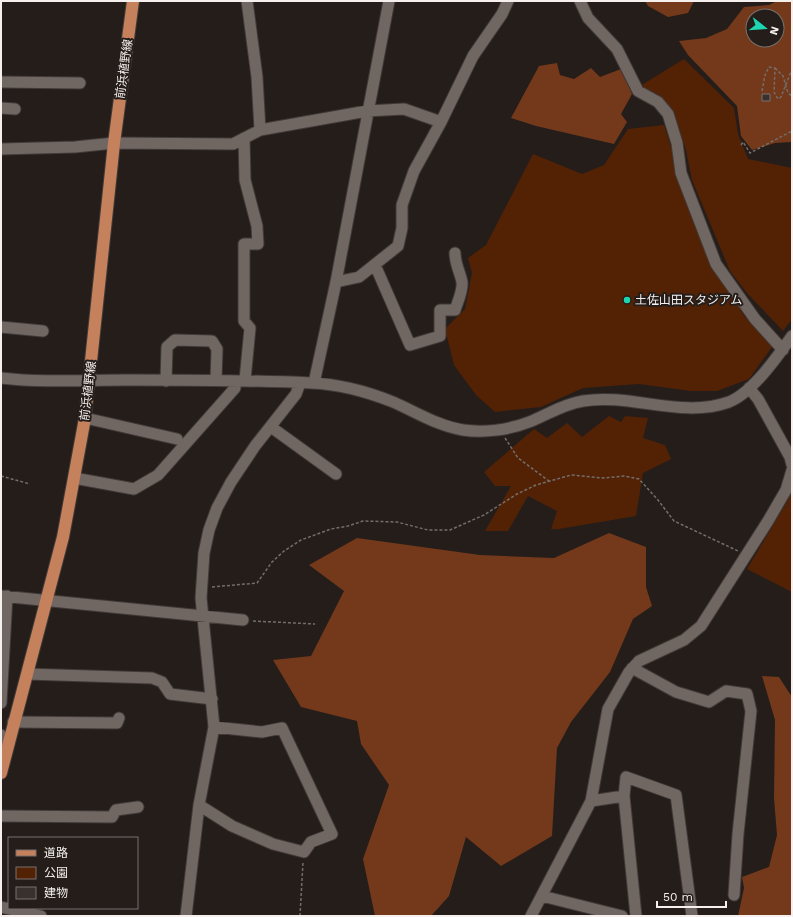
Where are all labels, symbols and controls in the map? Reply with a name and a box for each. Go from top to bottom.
north arrow [745,8,785,48]
text: N [767,25,781,37]
street label: 前浜植野線 [113,38,135,100]
place label: 土佐山田スタジアム [635,293,742,307]
marker: 土佐山田スタジアム [622,295,632,305]
street label: 前浜植野線 [77,360,99,422]
legend [8,837,138,909]
text: 道路 [44,846,68,860]
text: 公園 [44,866,68,880]
scale bar [657,883,726,909]
text: 建物 [44,886,68,900]
text: 50 m [663,890,693,904]

